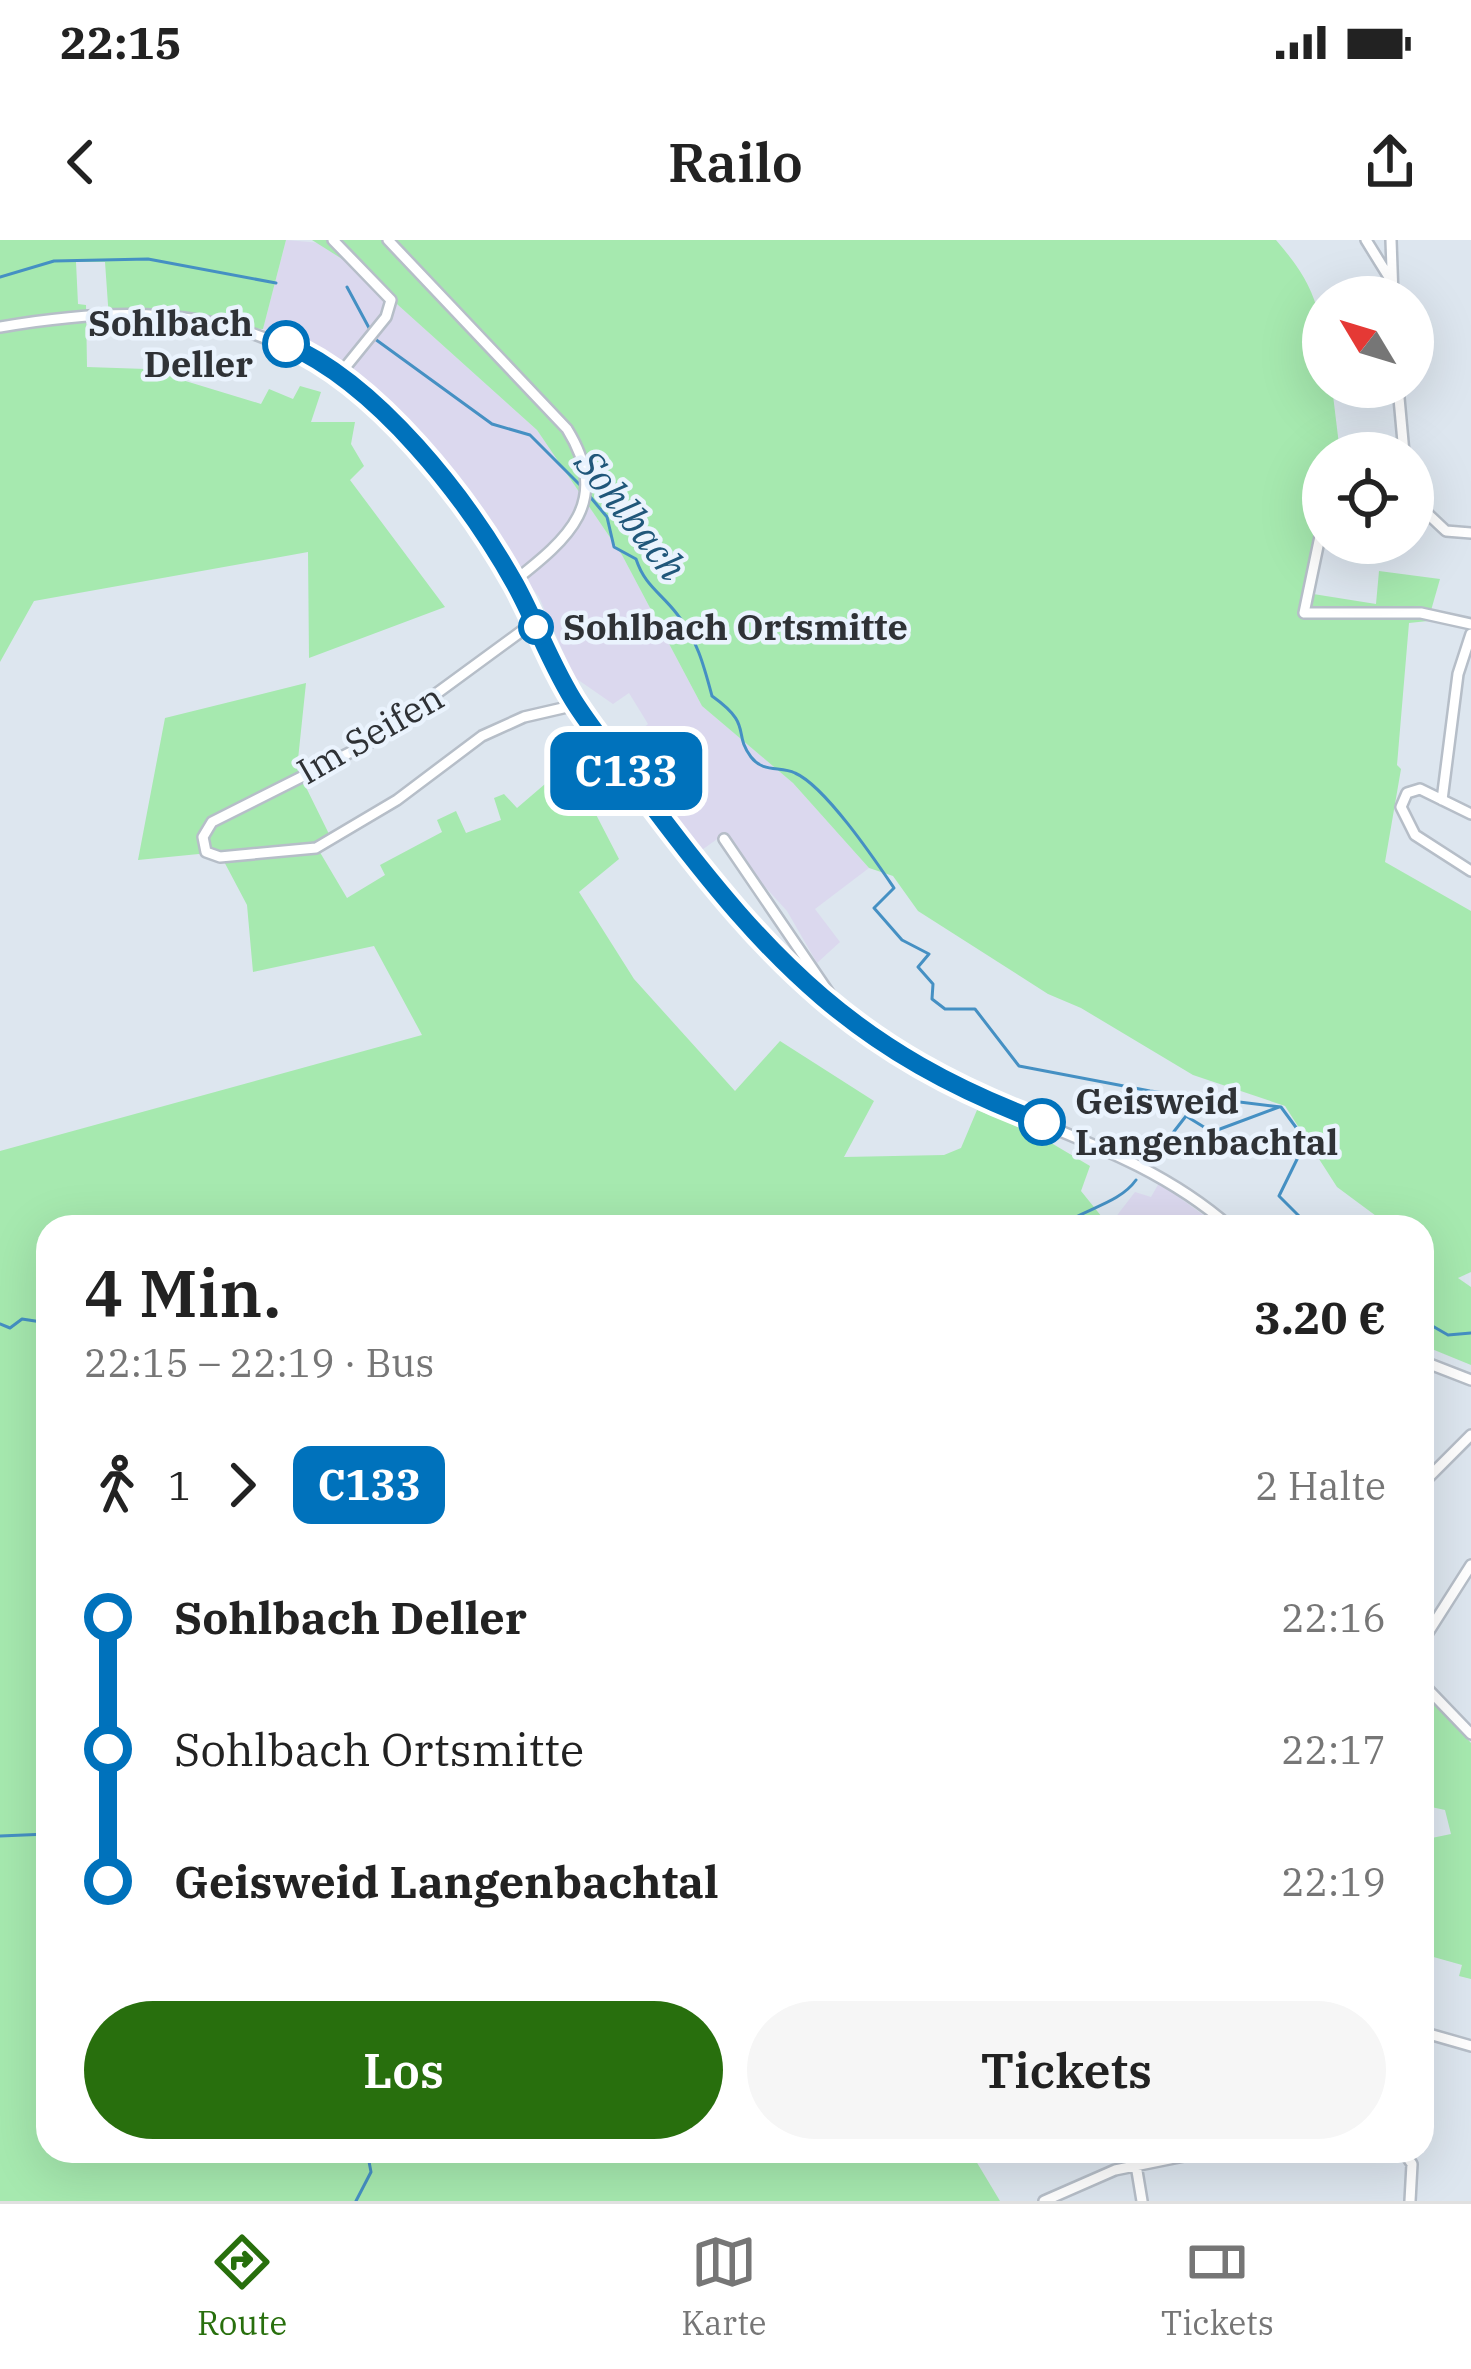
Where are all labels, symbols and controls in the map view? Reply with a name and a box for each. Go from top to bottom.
text: 22:15 [60,13,182,71]
text: Railo [668,127,803,197]
icon: back [48,129,114,195]
icon: share [1357,129,1423,195]
north arrow [1302,276,1434,408]
map controls [1302,276,1434,564]
place label: Sohlbach Deller [88,299,253,387]
marker: Sohlbach Deller [264,322,308,366]
button: locate [1302,432,1434,564]
water label: Sohlbach [564,438,699,591]
place label: Sohlbach Ortsmitte [563,603,908,650]
marker: Sohlbach Ortsmitte [520,611,552,643]
street label: Im Seifen [288,673,451,794]
line badge: C133 [542,732,710,810]
text: C133 [574,743,678,798]
place label: Geisweid Langenbachtal [1075,1077,1338,1165]
marker: Geisweid Langenbachtal [1020,1100,1064,1144]
text: 4 Min. [84,1249,281,1335]
text: 3.20 € [1254,1288,1386,1346]
text: 22:15 – 22:19 · Bus [84,1337,434,1388]
icon: walk [84,1452,150,1518]
icon: forward [209,1452,275,1518]
text: C133 [317,1457,421,1512]
text: 1 [168,1460,191,1511]
text: 2 Halte [1255,1460,1386,1511]
text: Sohlbach Deller [174,1588,527,1646]
text: 22:16 [1281,1592,1386,1643]
text: Sohlbach Ortsmitte [174,1720,584,1778]
text: 22:17 [1281,1724,1386,1775]
text: Geisweid Langenbachtal [174,1852,719,1910]
text: 22:19 [1281,1856,1386,1907]
button: Los [84,2001,723,2139]
button: Tickets [747,2001,1386,2139]
tab: Route [197,2229,287,2344]
tab: Karte [681,2229,767,2344]
tab: Tickets [1161,2229,1274,2344]

